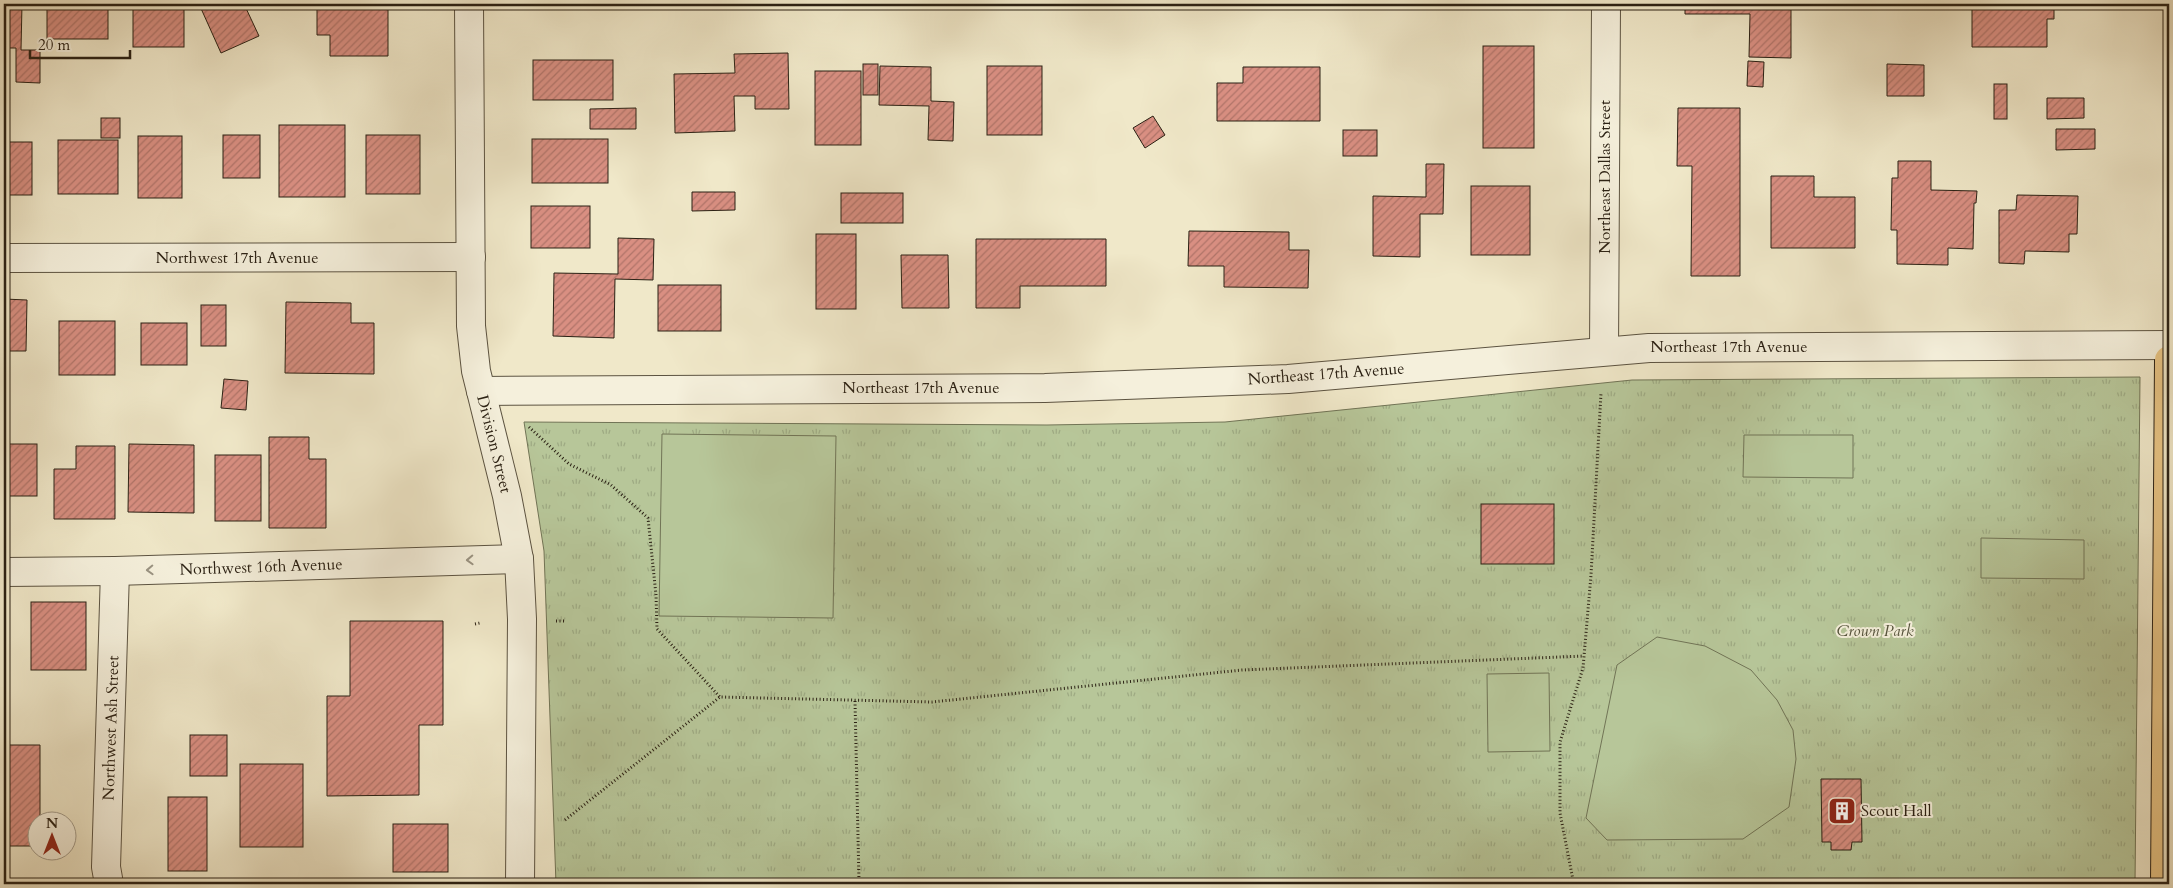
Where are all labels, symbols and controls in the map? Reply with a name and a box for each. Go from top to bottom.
scale bar [30,28,130,60]
text: 20 m [38,35,70,55]
street label: Northeast Dallas Street [1594,100,1616,254]
street label: Northwest 17th Avenue [155,247,319,269]
street label: Northeast 17th Avenue [1650,336,1808,358]
street label: Northeast 17th Avenue [1247,358,1405,390]
street label: Northeast 17th Avenue [842,377,1000,399]
street label: Division Street [471,393,517,495]
street label: Northwest 16th Avenue [179,553,343,581]
one-way arrow [466,555,474,565]
one-way arrow [146,565,154,576]
park label: Crown Park [1836,620,1914,642]
street label: Northwest Ash Street [97,655,125,801]
building icon: Scout Hall [1827,796,1857,826]
place label: Scout Hall [1861,800,1932,822]
north arrow [28,810,78,860]
text: N [46,814,58,833]

